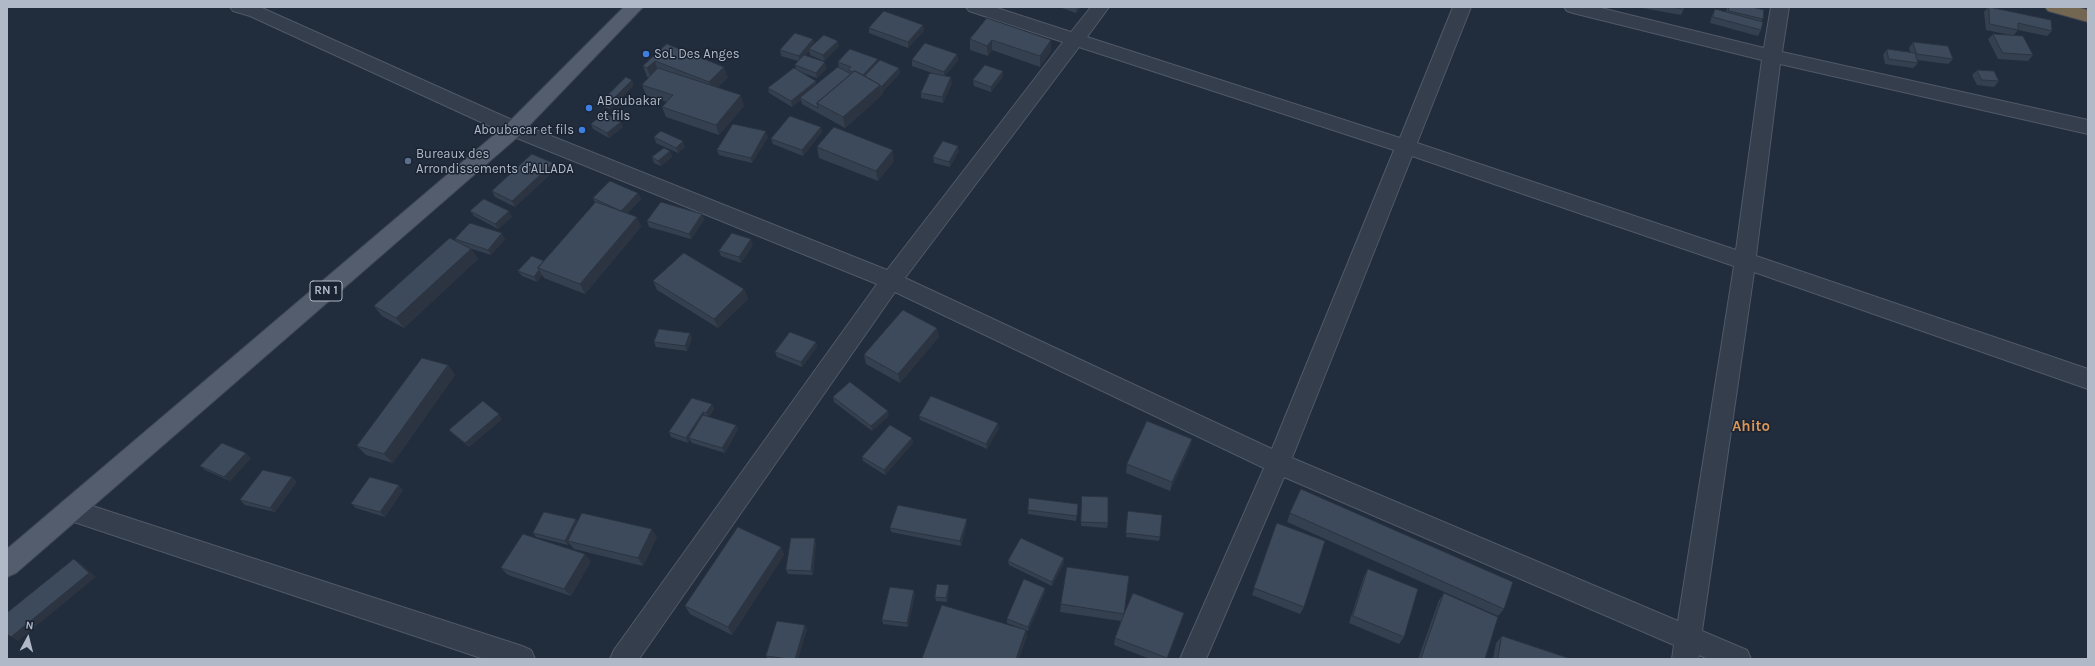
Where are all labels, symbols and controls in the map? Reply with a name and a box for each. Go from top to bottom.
place label: SoL Des Anges [654,46,739,62]
marker: SoL Des Anges [641,49,651,59]
place label: ABoubakar et fils [597,93,662,124]
marker: ABoubakar et fils [584,103,594,113]
place label: Aboubacar et fils [474,122,574,138]
marker: Aboubacar et fils [577,125,587,135]
place label: Bureaux des Arrondissements d'ALLADA [416,146,574,177]
marker: Bureaux des Arrondissements d'ALLADA [403,156,413,166]
road number: RN 1 [310,281,342,301]
district label: Ahito [1732,418,1770,436]
north arrow [8,618,48,658]
text: N [25,619,34,633]

